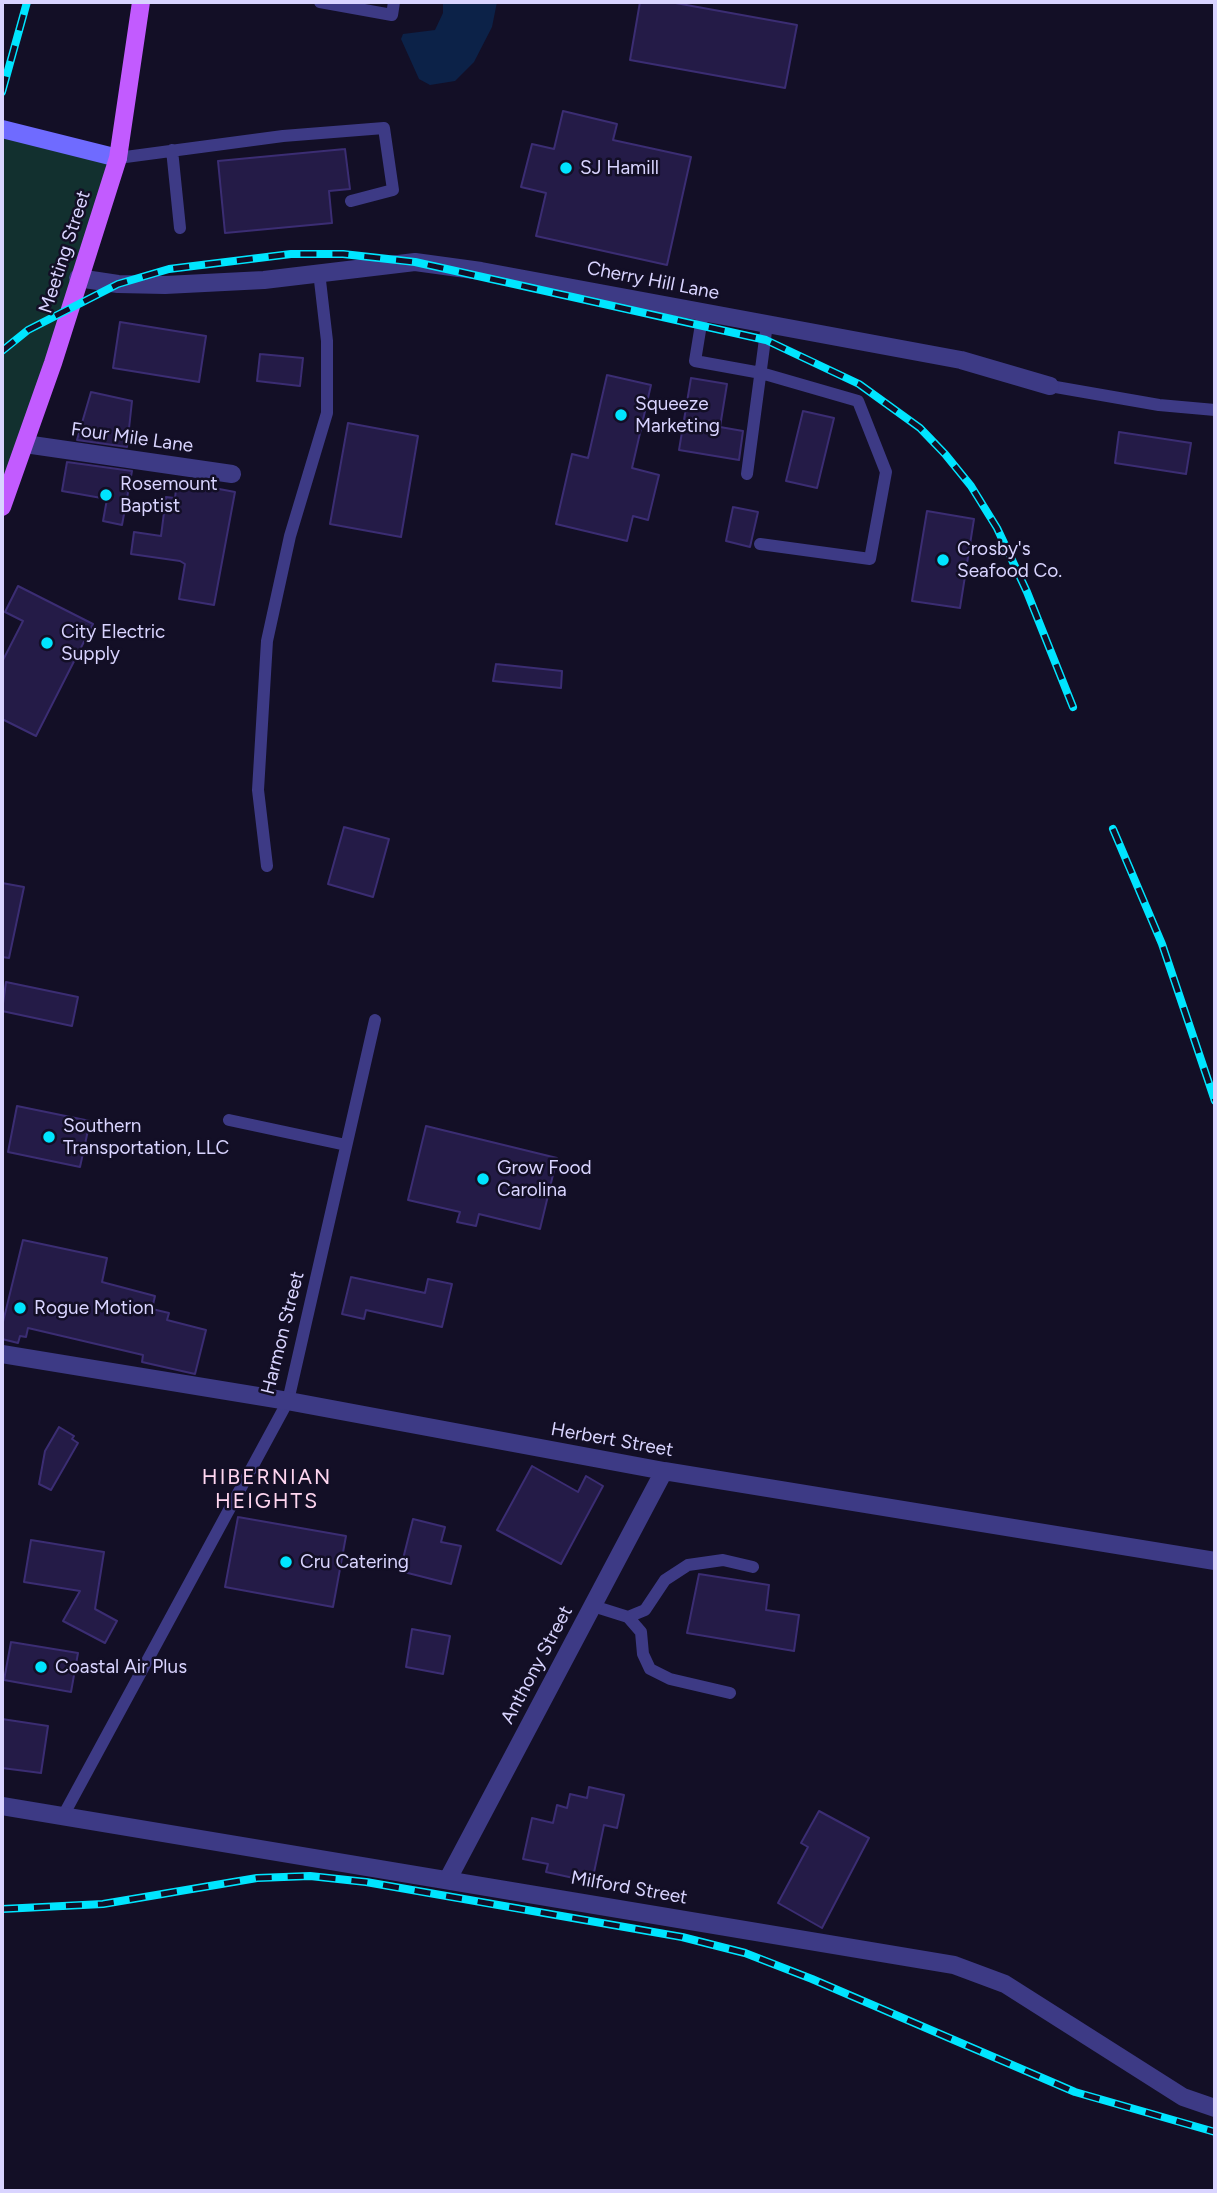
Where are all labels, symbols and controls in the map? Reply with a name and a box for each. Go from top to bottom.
place label: SJ Hamill [580,157,659,179]
marker: SJ Hamill [558,160,574,176]
street label: Meeting Street [34,188,96,316]
street label: Cherry Hill Lane [585,257,721,305]
place label: Squeeze Marketing [635,393,720,437]
marker: Squeeze Marketing [613,407,629,423]
street label: Four Mile Lane [69,418,195,458]
place label: Rosemount Baptist [120,473,218,517]
marker: Rosemount Baptist [98,487,114,503]
place label: Crosby's Seafood Co. [957,538,1062,582]
marker: Crosby's Seafood Co. [935,552,951,568]
place label: City Electric Supply [61,621,165,665]
marker: City Electric Supply [39,635,55,651]
place label: Southern Transportation, LLC [63,1115,229,1159]
marker: Southern Transportation, LLC [41,1129,57,1145]
place label: Grow Food Carolina [497,1157,592,1201]
marker: Grow Food Carolina [475,1171,491,1187]
street label: Harmon Street [257,1269,309,1397]
place label: Rogue Motion [34,1297,154,1319]
marker: Rogue Motion [12,1300,28,1316]
street label: Herbert Street [549,1418,675,1462]
district label: HIBERNIAN HEIGHTS [203,1465,331,1515]
place label: Cru Catering [300,1551,409,1573]
marker: Cru Catering [278,1554,294,1570]
street label: Anthony Street [496,1602,578,1728]
place label: Coastal Air Plus [55,1656,187,1678]
marker: Coastal Air Plus [33,1659,49,1675]
street label: Milford Street [569,1867,689,1909]

